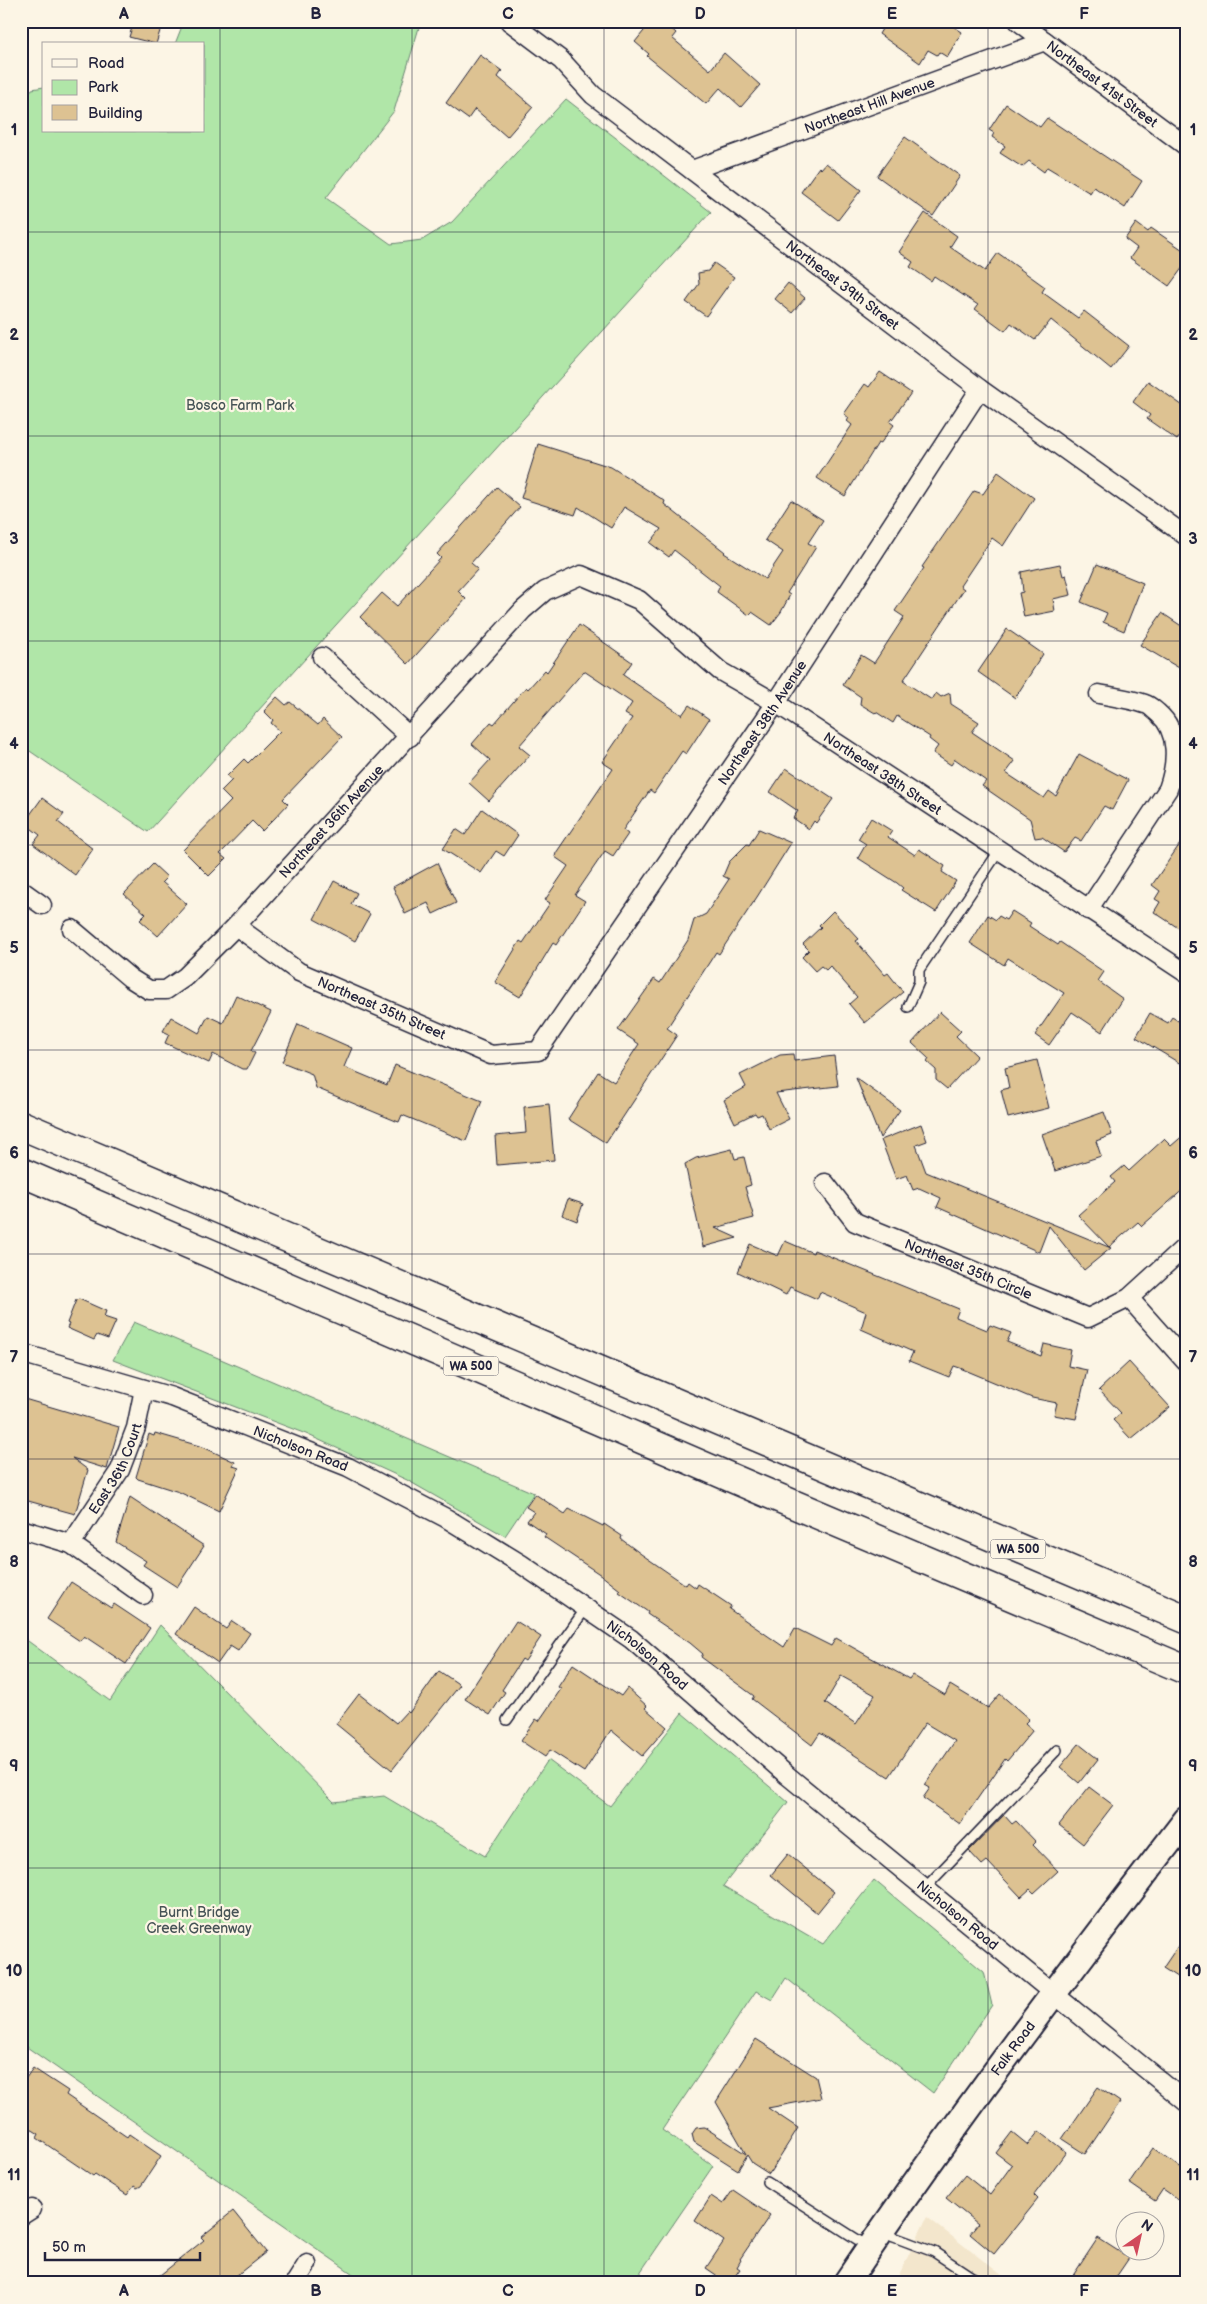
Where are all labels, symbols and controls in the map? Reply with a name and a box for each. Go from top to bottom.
text: A [118,5,129,24]
text: B [310,5,322,24]
text: C [502,5,514,24]
text: D [694,5,706,24]
text: E [887,5,897,24]
text: F [1079,5,1089,24]
street label: Northeast 41st Street [1043,37,1162,131]
legend [42,42,205,132]
text: Road [88,54,124,73]
street label: Northeast Hill Avenue [802,74,937,137]
text: Park [88,78,119,97]
text: Building [88,104,143,123]
text: 1 [11,121,17,140]
text: 1 [1190,121,1196,140]
street label: Northeast 39th Street [783,236,903,334]
text: 2 [9,326,19,345]
text: 2 [1188,326,1198,345]
park label: Bosco Farm Park [186,397,294,414]
text: 3 [9,530,19,549]
text: 3 [1188,530,1198,549]
street label: Northeast 38th Avenue [714,657,810,788]
street label: Northeast 38th Street [820,728,946,819]
text: 4 [9,735,19,754]
text: 4 [1188,735,1198,754]
street label: Northeast 36th Avenue [275,761,387,881]
text: 5 [9,939,19,958]
text: 5 [1188,939,1198,958]
street label: Northeast 35th Street [315,973,449,1043]
text: 6 [9,1144,19,1163]
text: 6 [1188,1144,1198,1163]
street label: Northeast 35th Circle [902,1235,1035,1303]
text: 7 [10,1348,19,1367]
text: 7 [1189,1348,1198,1367]
road number: WA 500 [444,1356,498,1375]
street label: East 36th Court [85,1421,145,1517]
street label: Nicholson Road [251,1422,351,1475]
road number: WA 500 [990,1540,1046,1558]
text: 8 [9,1553,19,1572]
text: 8 [1188,1553,1198,1572]
street label: Nicholson Road [603,1616,692,1693]
text: 9 [9,1757,19,1776]
text: 9 [1188,1757,1198,1776]
street label: Nicholson Road [913,1877,1002,1953]
park label: Burnt Bridge Creek Greenway [146,1904,252,1937]
text: 10 [6,1962,22,1981]
text: 10 [1185,1962,1201,1981]
street label: Falk Road [987,2018,1039,2079]
text: 11 [7,2166,21,2185]
text: 11 [1186,2166,1200,2185]
north arrow [1114,2212,1164,2262]
text: N [1138,2216,1156,2236]
scale bar [45,2229,200,2261]
text: 50 m [52,2238,86,2257]
text: A [118,2282,129,2301]
text: B [310,2282,322,2301]
text: C [502,2282,514,2301]
text: D [694,2282,706,2301]
text: E [887,2282,897,2301]
text: F [1079,2282,1089,2301]

